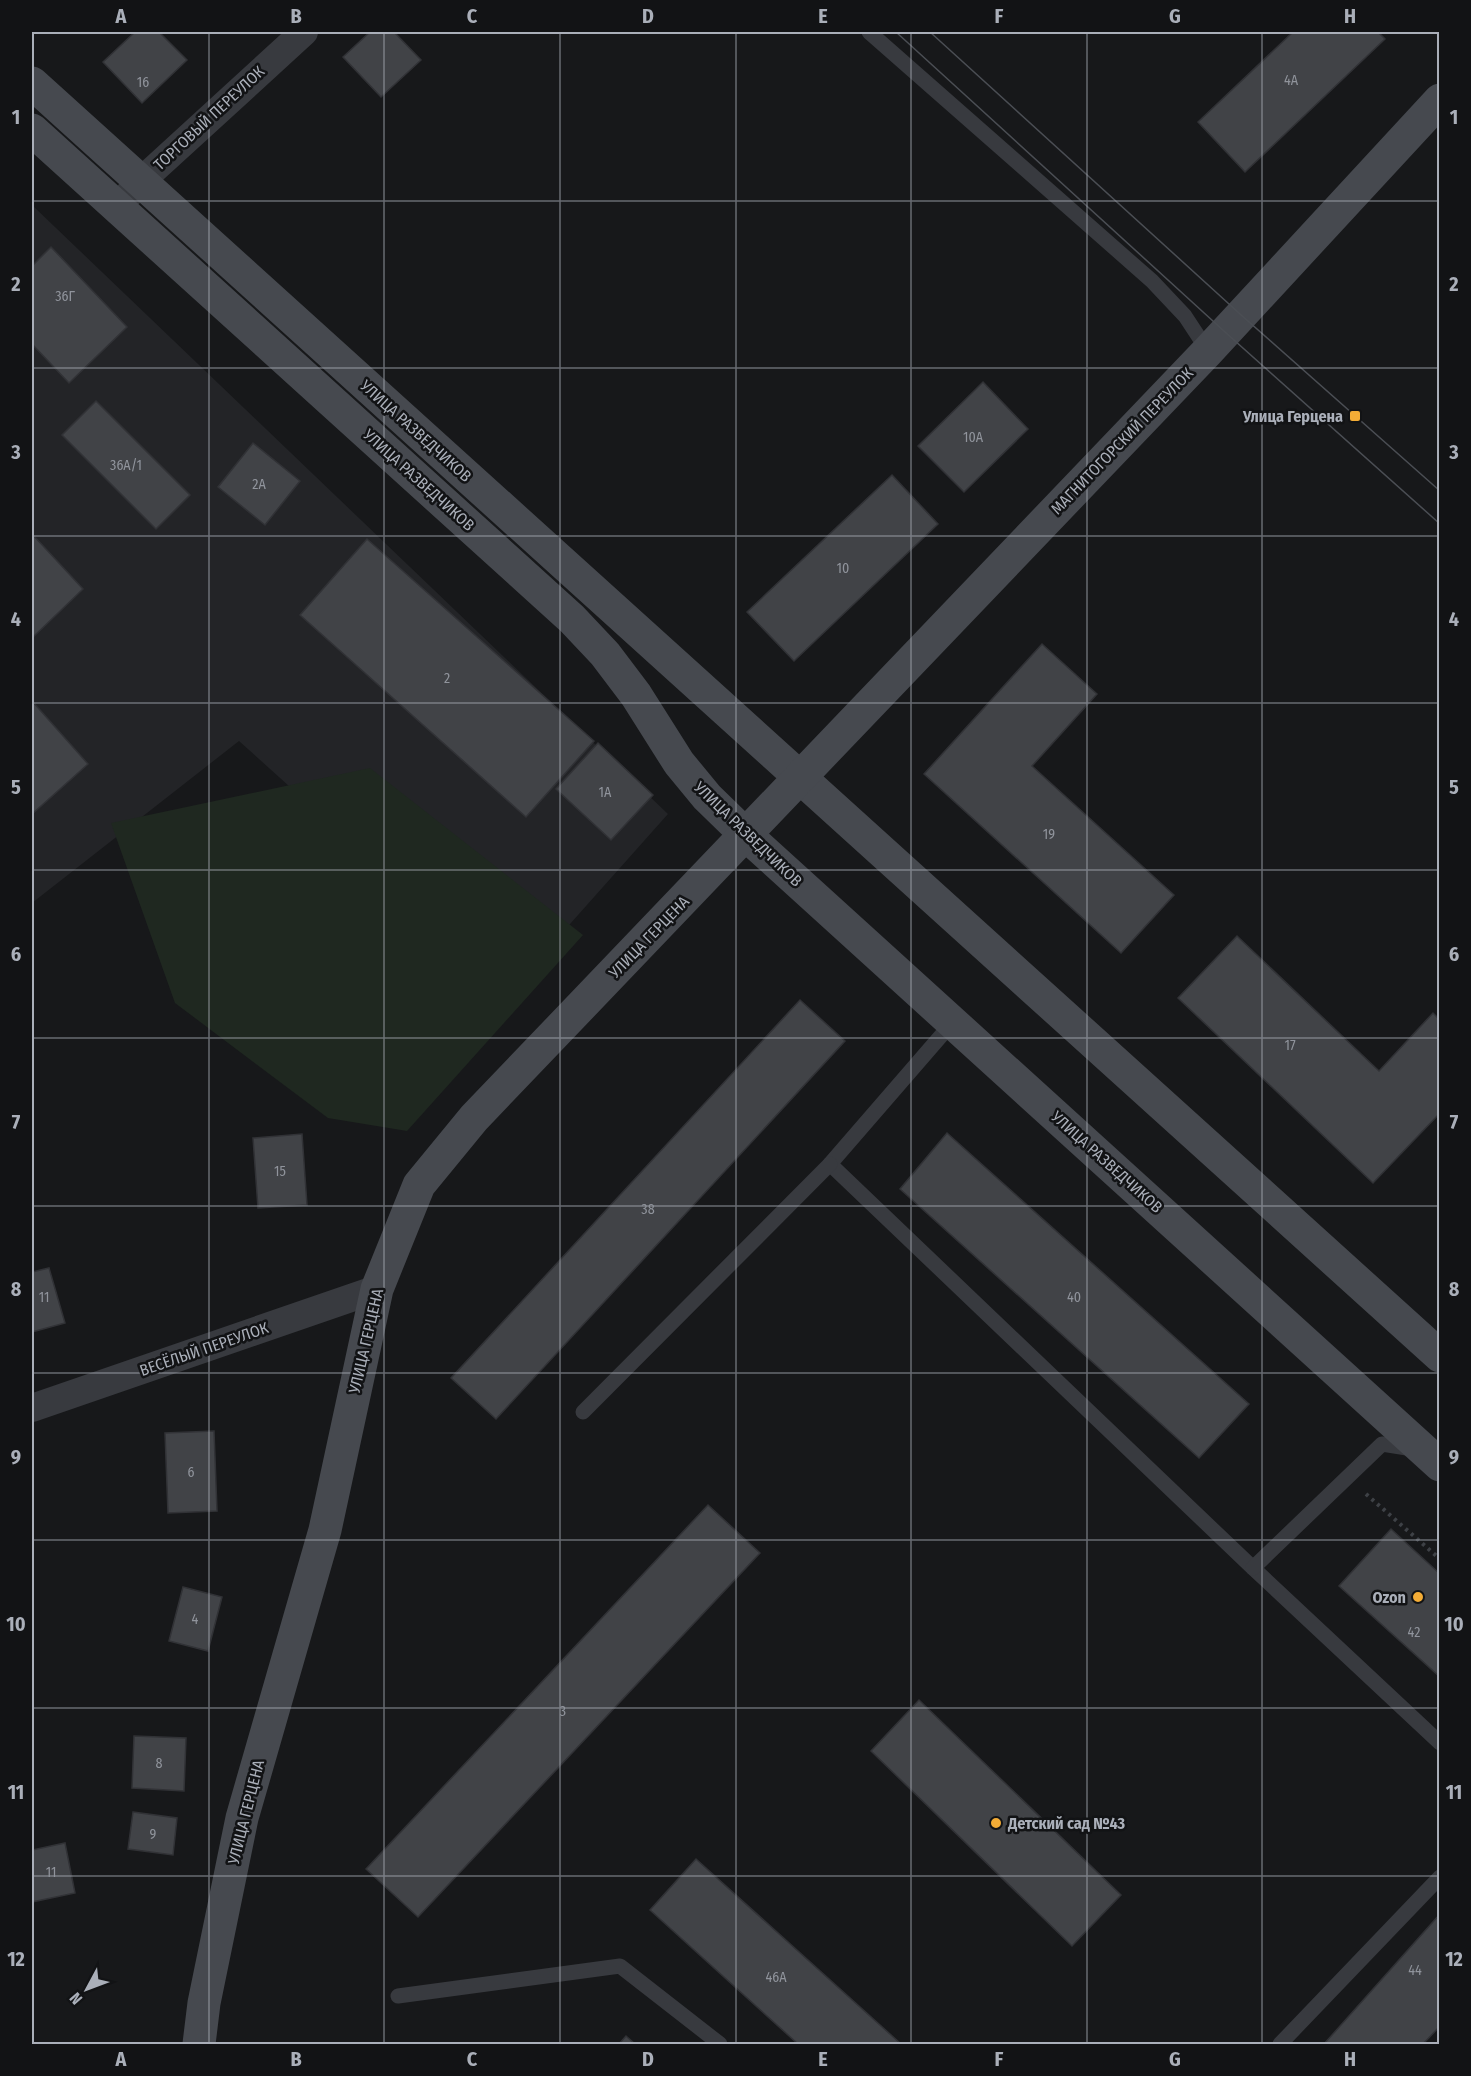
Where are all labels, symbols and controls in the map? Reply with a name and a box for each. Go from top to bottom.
text: A [115,4,128,28]
text: B [290,4,302,28]
text: C [467,4,478,28]
text: D [642,4,654,28]
text: E [818,4,828,28]
text: F [995,4,1004,28]
text: G [1169,4,1181,28]
text: H [1344,4,1356,28]
street label: ТОРГОВЫЙ ПЕРЕУЛОК [150,62,269,174]
house number: 4А [1284,72,1299,89]
house number: 16 [137,74,149,91]
text: 1 [12,105,20,129]
text: 1 [1450,105,1458,129]
text: 2 [10,272,21,296]
text: 2 [1448,272,1459,296]
house number: 36Г [55,288,75,305]
street label: МАГНИТОГОРСКИЙ ПЕРЕУЛОК [1047,363,1197,518]
street label: УЛИЦА РАЗВЕДЧИКОВ [357,376,475,486]
place label: Улица Герцена [1242,407,1343,426]
marker: Улица Герцена [1348,409,1362,423]
street label: УЛИЦА РАЗВЕДЧИКОВ [360,425,478,535]
house number: 10А [963,429,984,446]
text: 3 [10,440,21,464]
text: 3 [1448,440,1459,464]
house number: 36А/1 [110,457,142,474]
house number: 2А [252,476,266,493]
house number: 10 [837,560,849,577]
text: 4 [11,607,21,631]
text: 4 [1449,607,1459,631]
house number: 2 [444,670,450,687]
text: 5 [11,775,21,799]
text: 5 [1449,775,1459,799]
street label: УЛИЦА РАЗВЕДЧИКОВ [689,777,806,891]
house number: 1А [599,784,612,801]
house number: 19 [1043,826,1055,843]
street label: УЛИЦА ГЕРЦЕНА [604,892,693,983]
text: 6 [11,942,21,966]
text: 6 [1449,942,1459,966]
house number: 17 [1284,1037,1296,1054]
street label: УЛИЦА РАЗВЕДЧИКОВ [1047,1107,1167,1217]
text: 7 [12,1110,21,1134]
text: 7 [1450,1110,1459,1134]
house number: 15 [274,1163,286,1180]
house number: 38 [641,1201,655,1218]
text: 8 [11,1277,22,1301]
text: 8 [1449,1277,1460,1301]
street label: УЛИЦА ГЕРЦЕНА [344,1286,387,1396]
house number: 11 [39,1289,49,1306]
house number: 40 [1067,1289,1081,1306]
street label: ВЕСЁЛЫЙ ПЕРЕУЛОК [137,1318,271,1380]
text: 9 [11,1445,21,1469]
text: 9 [1449,1445,1459,1469]
house number: 6 [188,1464,195,1481]
place label: Ozon [1373,1588,1406,1607]
marker: Ozon [1411,1590,1425,1604]
house number: 4 [192,1611,199,1628]
text: 10 [6,1612,26,1636]
text: 10 [1444,1612,1464,1636]
house number: 42 [1408,1624,1420,1641]
house number: 3 [560,1703,566,1720]
house number: 8 [156,1755,163,1772]
street label: УЛИЦА ГЕРЦЕНА [224,1757,268,1867]
text: 11 [8,1780,24,1804]
text: 11 [1446,1780,1462,1804]
place label: Детский сад №43 [1007,1814,1126,1833]
marker: Детский сад №43 [989,1816,1003,1830]
house number: 9 [150,1826,157,1843]
house number: 11 [46,1864,56,1881]
text: 12 [7,1947,25,1971]
text: 12 [1445,1947,1463,1971]
north arrow [57,1959,117,2019]
house number: 44 [1408,1962,1422,1979]
house number: 46А [765,1969,787,1986]
text: N [66,1989,86,2008]
text: A [115,2047,128,2071]
text: B [290,2047,302,2071]
text: C [467,2047,478,2071]
text: D [642,2047,654,2071]
text: E [818,2047,828,2071]
text: F [995,2047,1004,2071]
text: G [1169,2047,1181,2071]
text: H [1344,2047,1356,2071]

